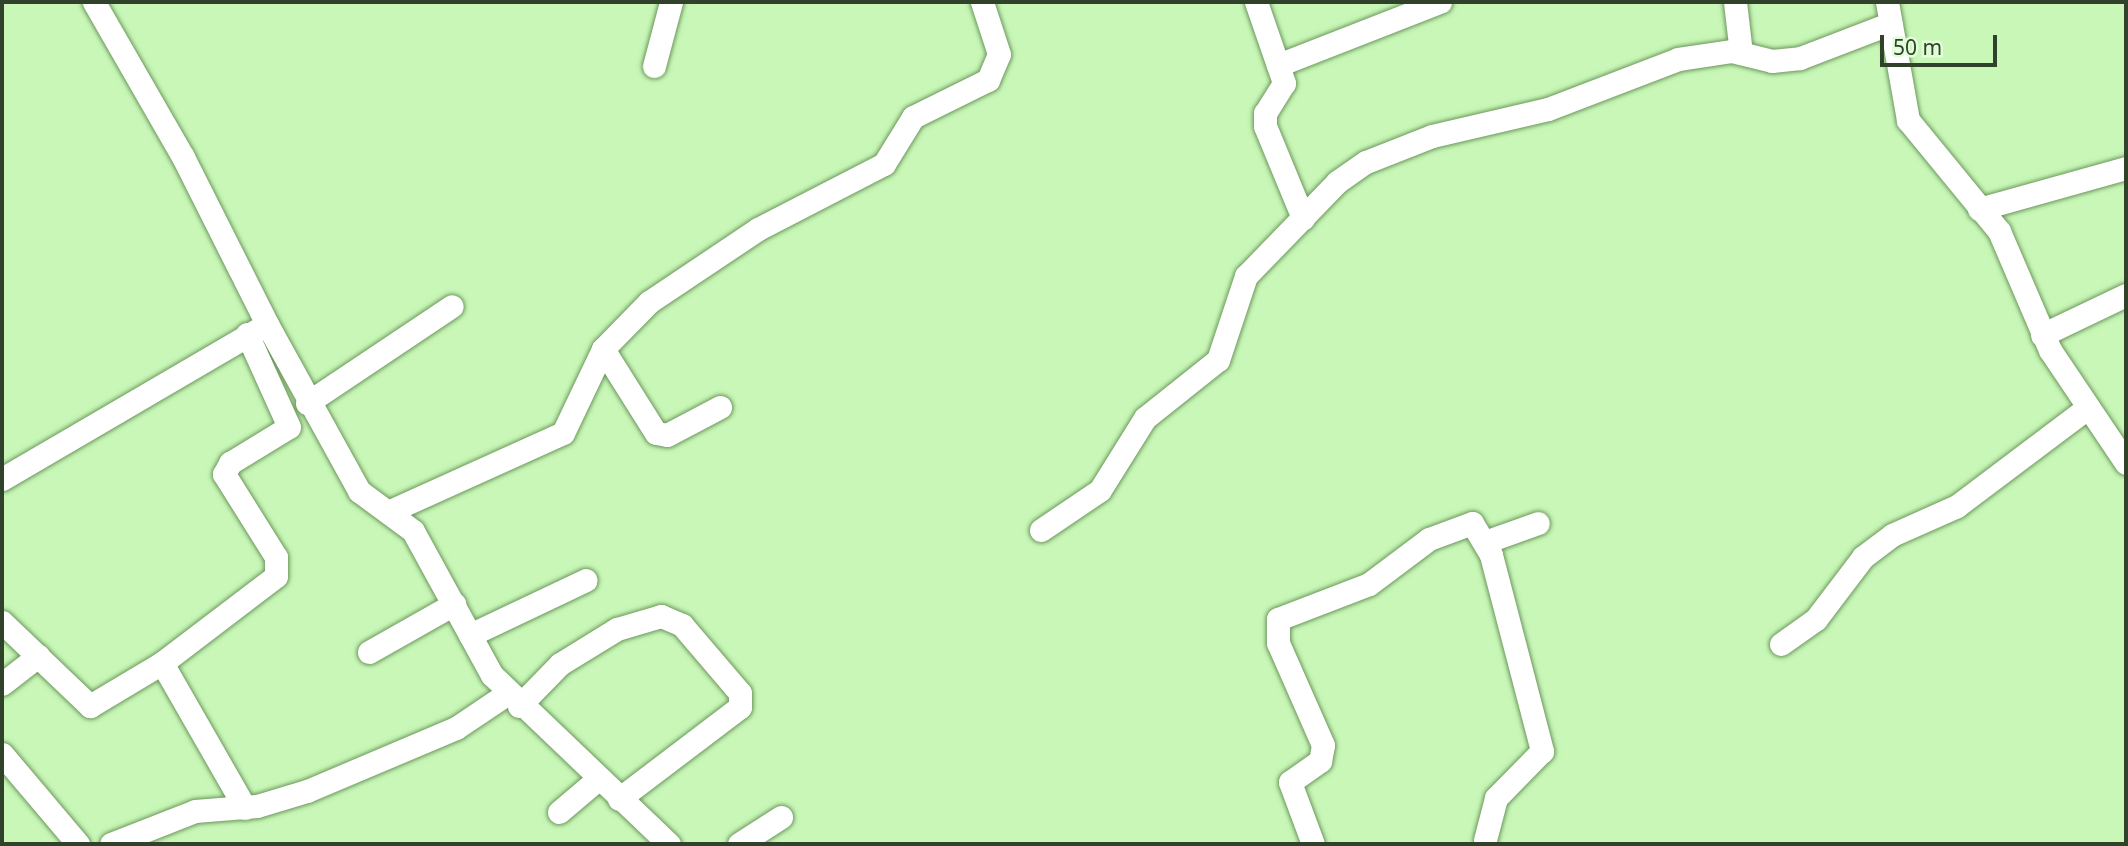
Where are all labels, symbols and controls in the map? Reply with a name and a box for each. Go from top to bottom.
scale bar [1883,21,2000,65]
text: 50 m [1893,33,1942,61]

